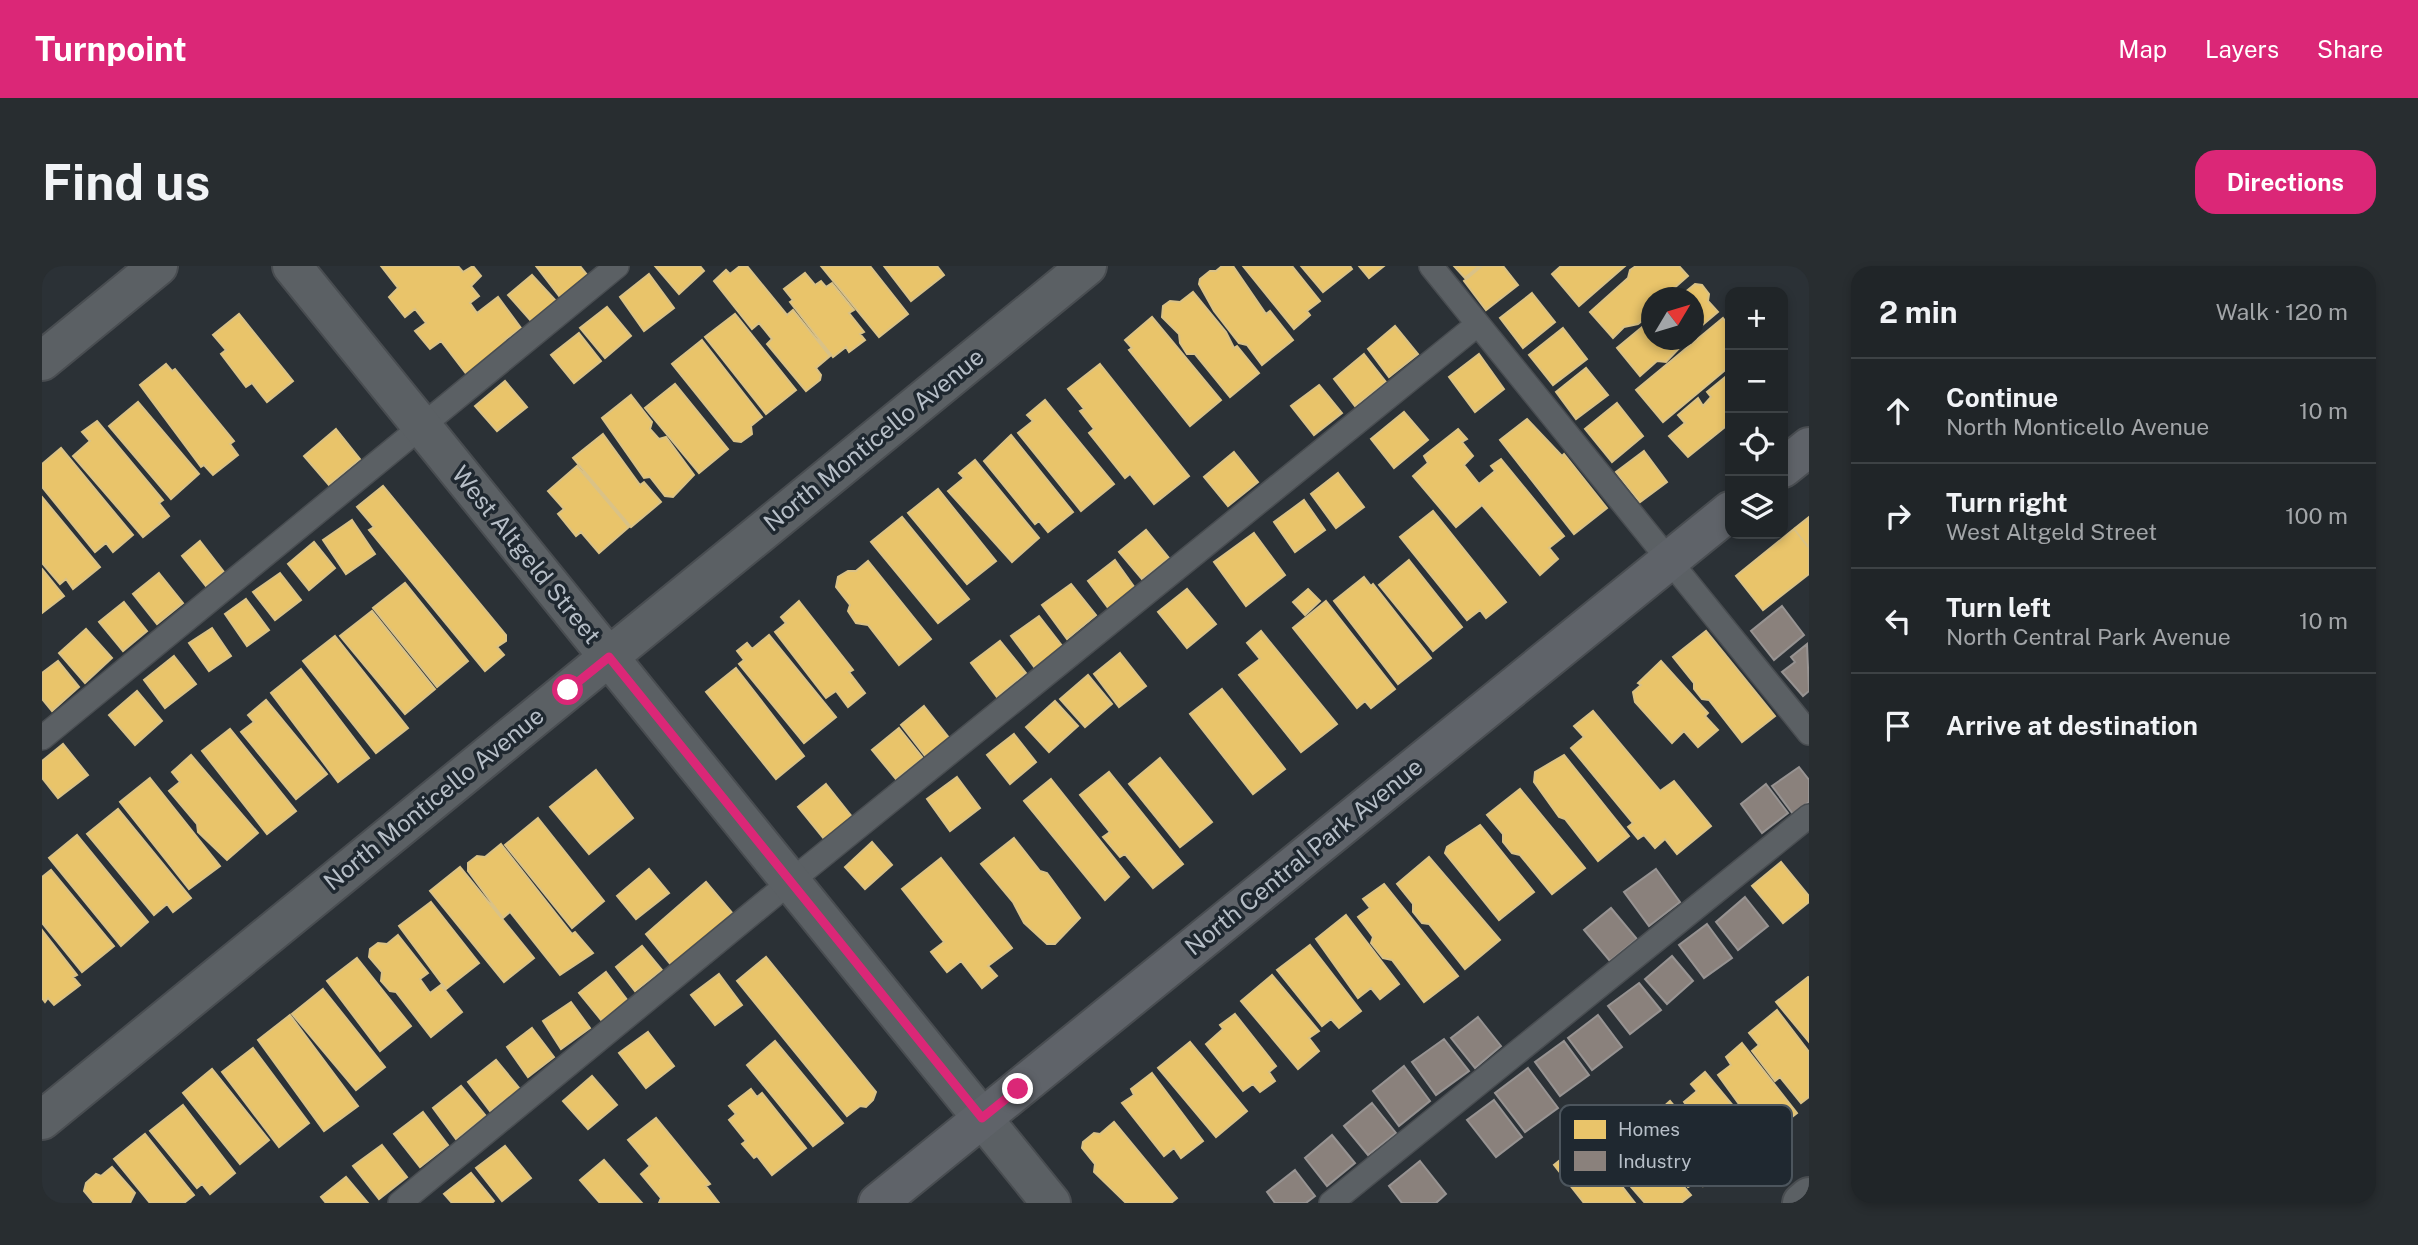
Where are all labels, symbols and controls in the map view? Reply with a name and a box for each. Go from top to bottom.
text: Turnpoint [35,30,187,68]
text: Map [2118,35,2167,63]
text: Layers [2205,35,2279,63]
text: Share [2317,35,2383,63]
button: Directions [2195,150,2376,214]
text: Find us [42,153,210,211]
north arrow [1641,287,1704,350]
map controls [1725,287,1788,539]
button: + [1725,287,1788,350]
text: 2 min [1879,294,1958,330]
text: Walk · 120 m [2216,298,2348,325]
street label: North Monticello Avenue [758,342,989,537]
button: − [1725,350,1788,413]
text: Continue [1946,382,2058,413]
icon: ahead [1879,392,1917,430]
text: 10 m [2299,397,2348,424]
button: locate [1725,413,1788,476]
text: North Monticello Avenue [1946,413,2209,440]
street label: West Altgeld Street [447,460,607,649]
button: layers [1725,476,1788,539]
text: Turn right [1946,487,2068,518]
icon: right [1879,497,1917,535]
text: 100 m [2285,502,2348,529]
text: West Altgeld Street [1946,518,2157,545]
text: Turn left [1946,592,2051,623]
icon: left [1879,602,1917,640]
text: 10 m [2299,607,2348,634]
text: North Central Park Avenue [1946,623,2231,650]
route start [552,674,583,705]
street label: North Monticello Avenue [318,701,549,896]
icon: arrive [1879,707,1917,745]
text: Arrive at destination [1946,710,2198,741]
street label: North Central Park Avenue [1179,752,1428,961]
route end [1002,1073,1033,1104]
legend [1560,1105,1792,1186]
text: Homes [1618,1118,1680,1140]
text: Industry [1618,1150,1691,1172]

